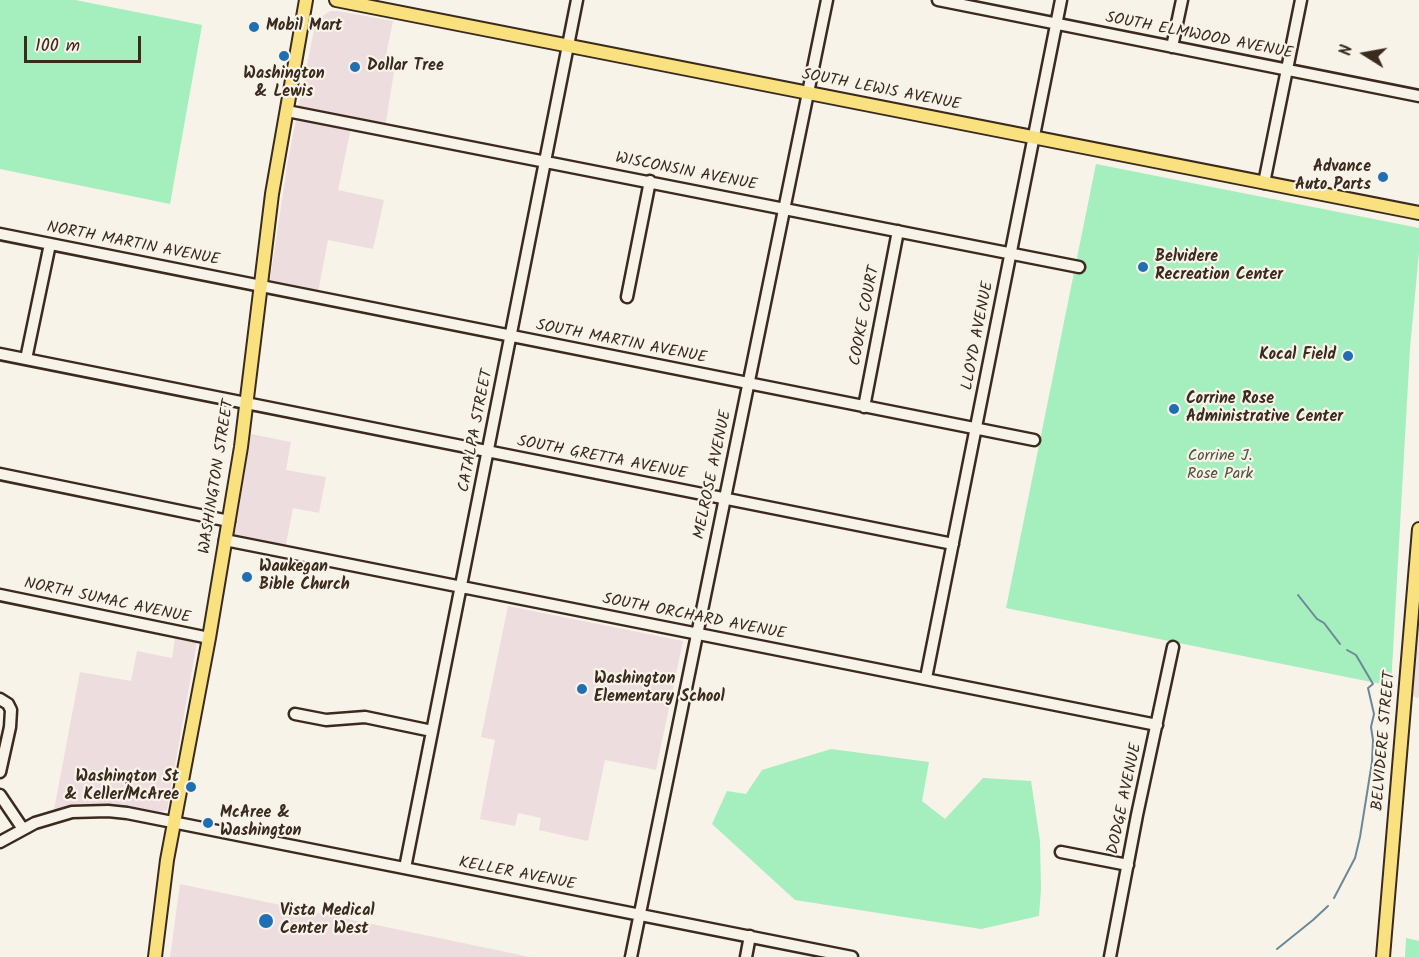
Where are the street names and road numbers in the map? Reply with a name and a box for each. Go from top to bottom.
street label: SOUTH ELMWOOD AVENUE [1104,9,1294,65]
street label: SOUTH LEWIS AVENUE [800,66,962,116]
street label: WISCONSIN AVENUE [613,150,759,196]
street label: NORTH MARTIN AVENUE [45,219,221,271]
street label: COOKE COURT [847,264,885,368]
street label: LLOYD AVENUE [959,280,999,392]
street label: SOUTH MARTIN AVENUE [534,317,708,369]
street label: CATALPA STREET [456,368,498,494]
street label: WASHINGTON STREET [196,398,240,556]
street label: MELROSE AVENUE [691,409,737,541]
street label: SOUTH GRETTA AVENUE [515,433,689,485]
street label: NORTH SUMAC AVENUE [22,575,192,629]
street label: SOUTH ORCHARD AVENUE [601,591,787,645]
street label: BELVIDERE STREET [1369,670,1401,812]
street label: DODGE AVENUE [1105,742,1147,856]
street label: KELLER AVENUE [457,854,577,896]

